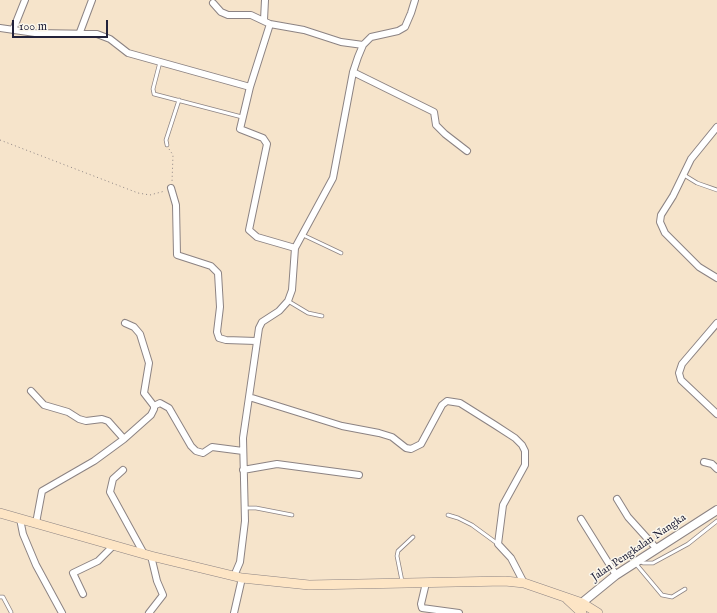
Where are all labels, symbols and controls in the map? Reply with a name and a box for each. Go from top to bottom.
scale bar [14,12,110,38]
text: 100 m [19,19,47,34]
street label: Jalan Pengkalan Nangka [589,511,689,585]

